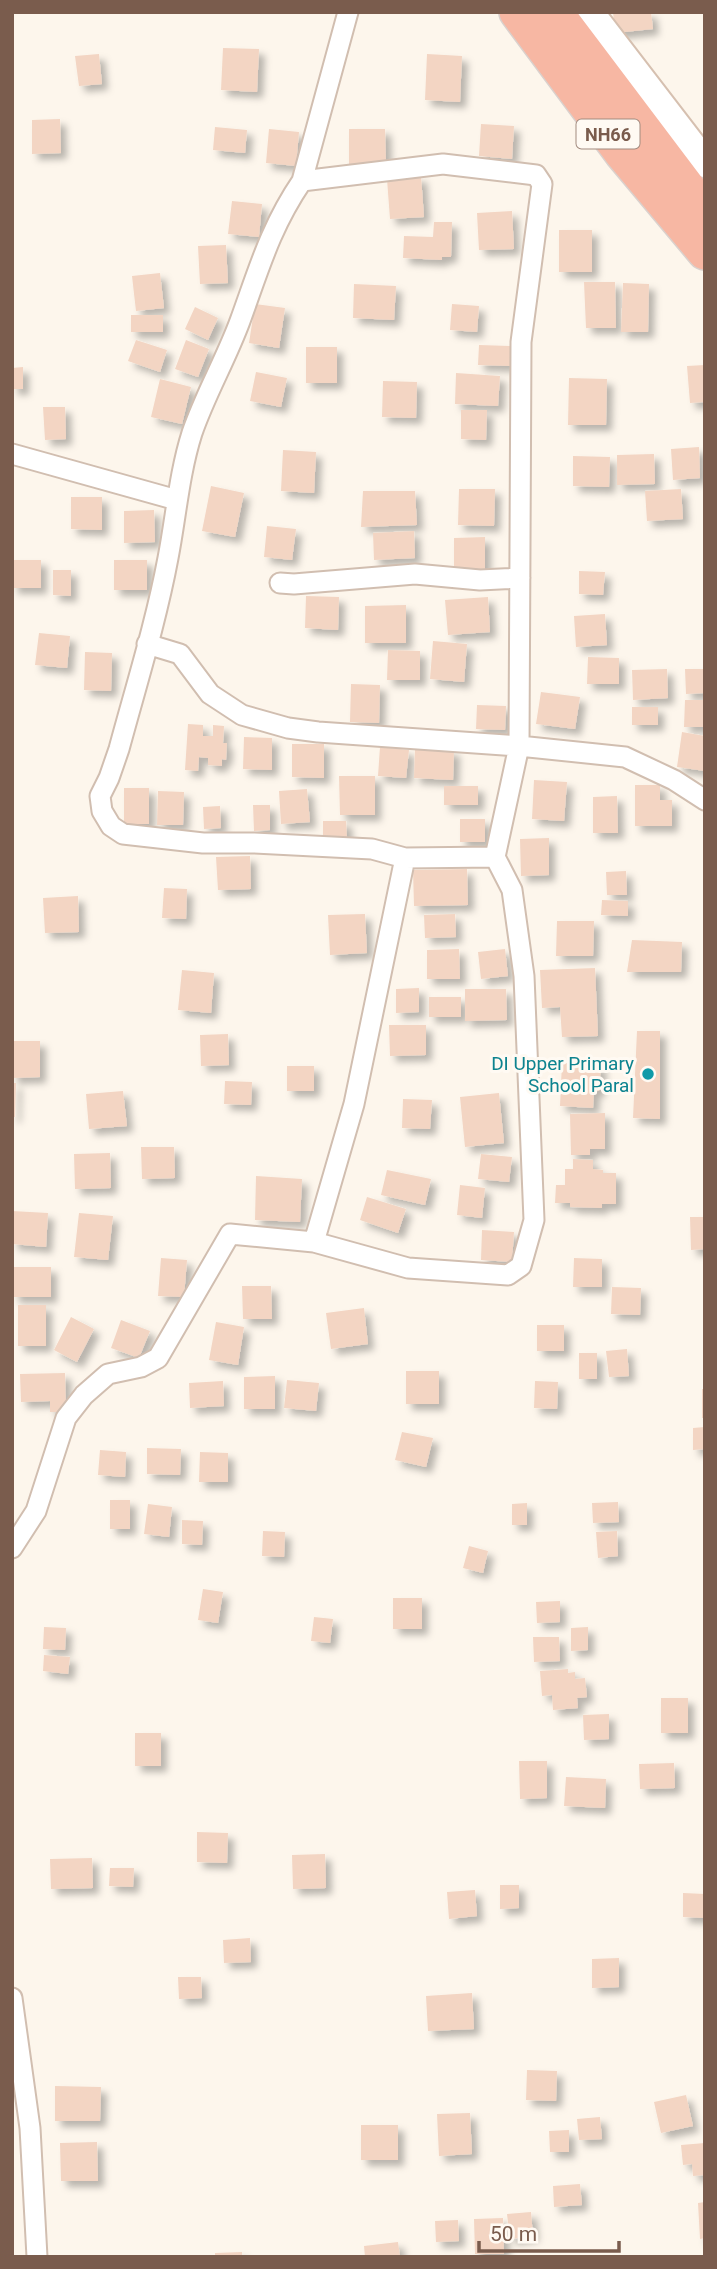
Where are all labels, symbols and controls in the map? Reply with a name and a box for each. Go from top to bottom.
road number: NH66 [576,119,640,148]
place label: DI Upper Primary School Paral [491,1052,634,1097]
marker: DI Upper Primary School Paral [640,1066,656,1082]
scale bar [479,2210,619,2254]
text: 50 m [490,2222,537,2246]

